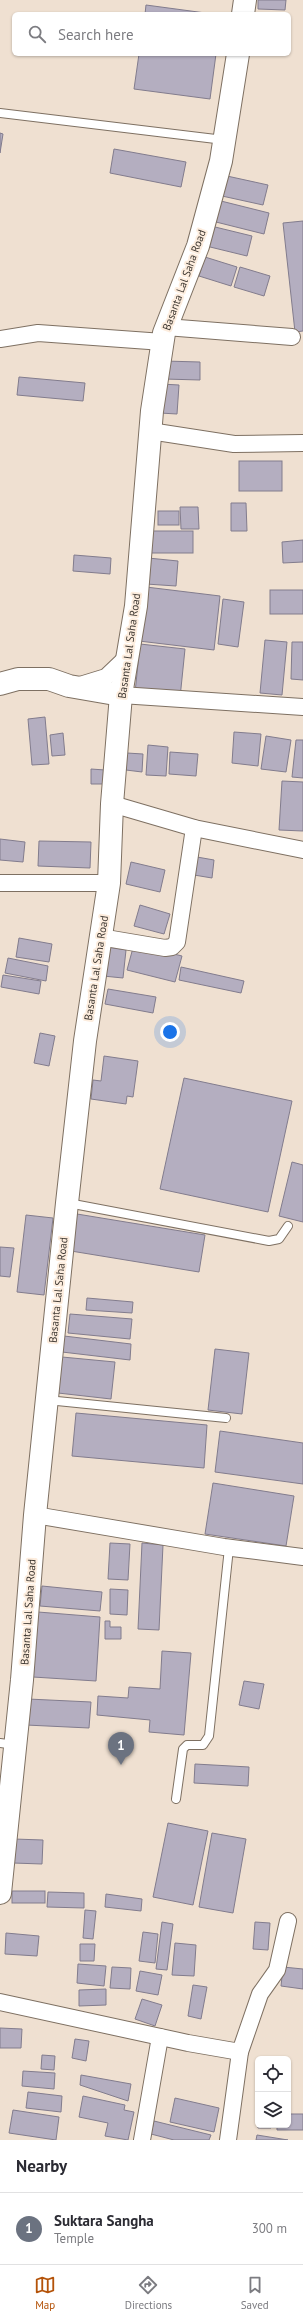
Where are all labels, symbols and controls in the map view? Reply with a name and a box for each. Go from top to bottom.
search box [12,12,291,56]
icon: search [26,23,48,45]
text: Search here [58,25,134,44]
street label: Basanta Lal Saha Road [159,228,209,332]
street label: Basanta Lal Saha Road [115,592,143,700]
street label: Basanta Lal Saha Road [81,914,111,1022]
your location [160,1022,180,1042]
street label: Basanta Lal Saha Road [45,1236,71,1344]
street label: Basanta Lal Saha Road [17,1558,39,1665]
pin: 1 [108,1732,134,1765]
map controls [255,2056,291,2128]
button: locate [255,2056,291,2092]
button: layers [255,2092,291,2128]
text: Nearby [16,2155,67,2177]
text: Suktara Sangha [54,2211,154,2230]
text: 1 [25,2220,33,2237]
text: 300 m [252,2220,287,2237]
text: Temple [54,2230,94,2247]
tab: Map [34,2274,56,2312]
tab: Directions [125,2274,172,2312]
tab: Saved [241,2274,269,2312]

